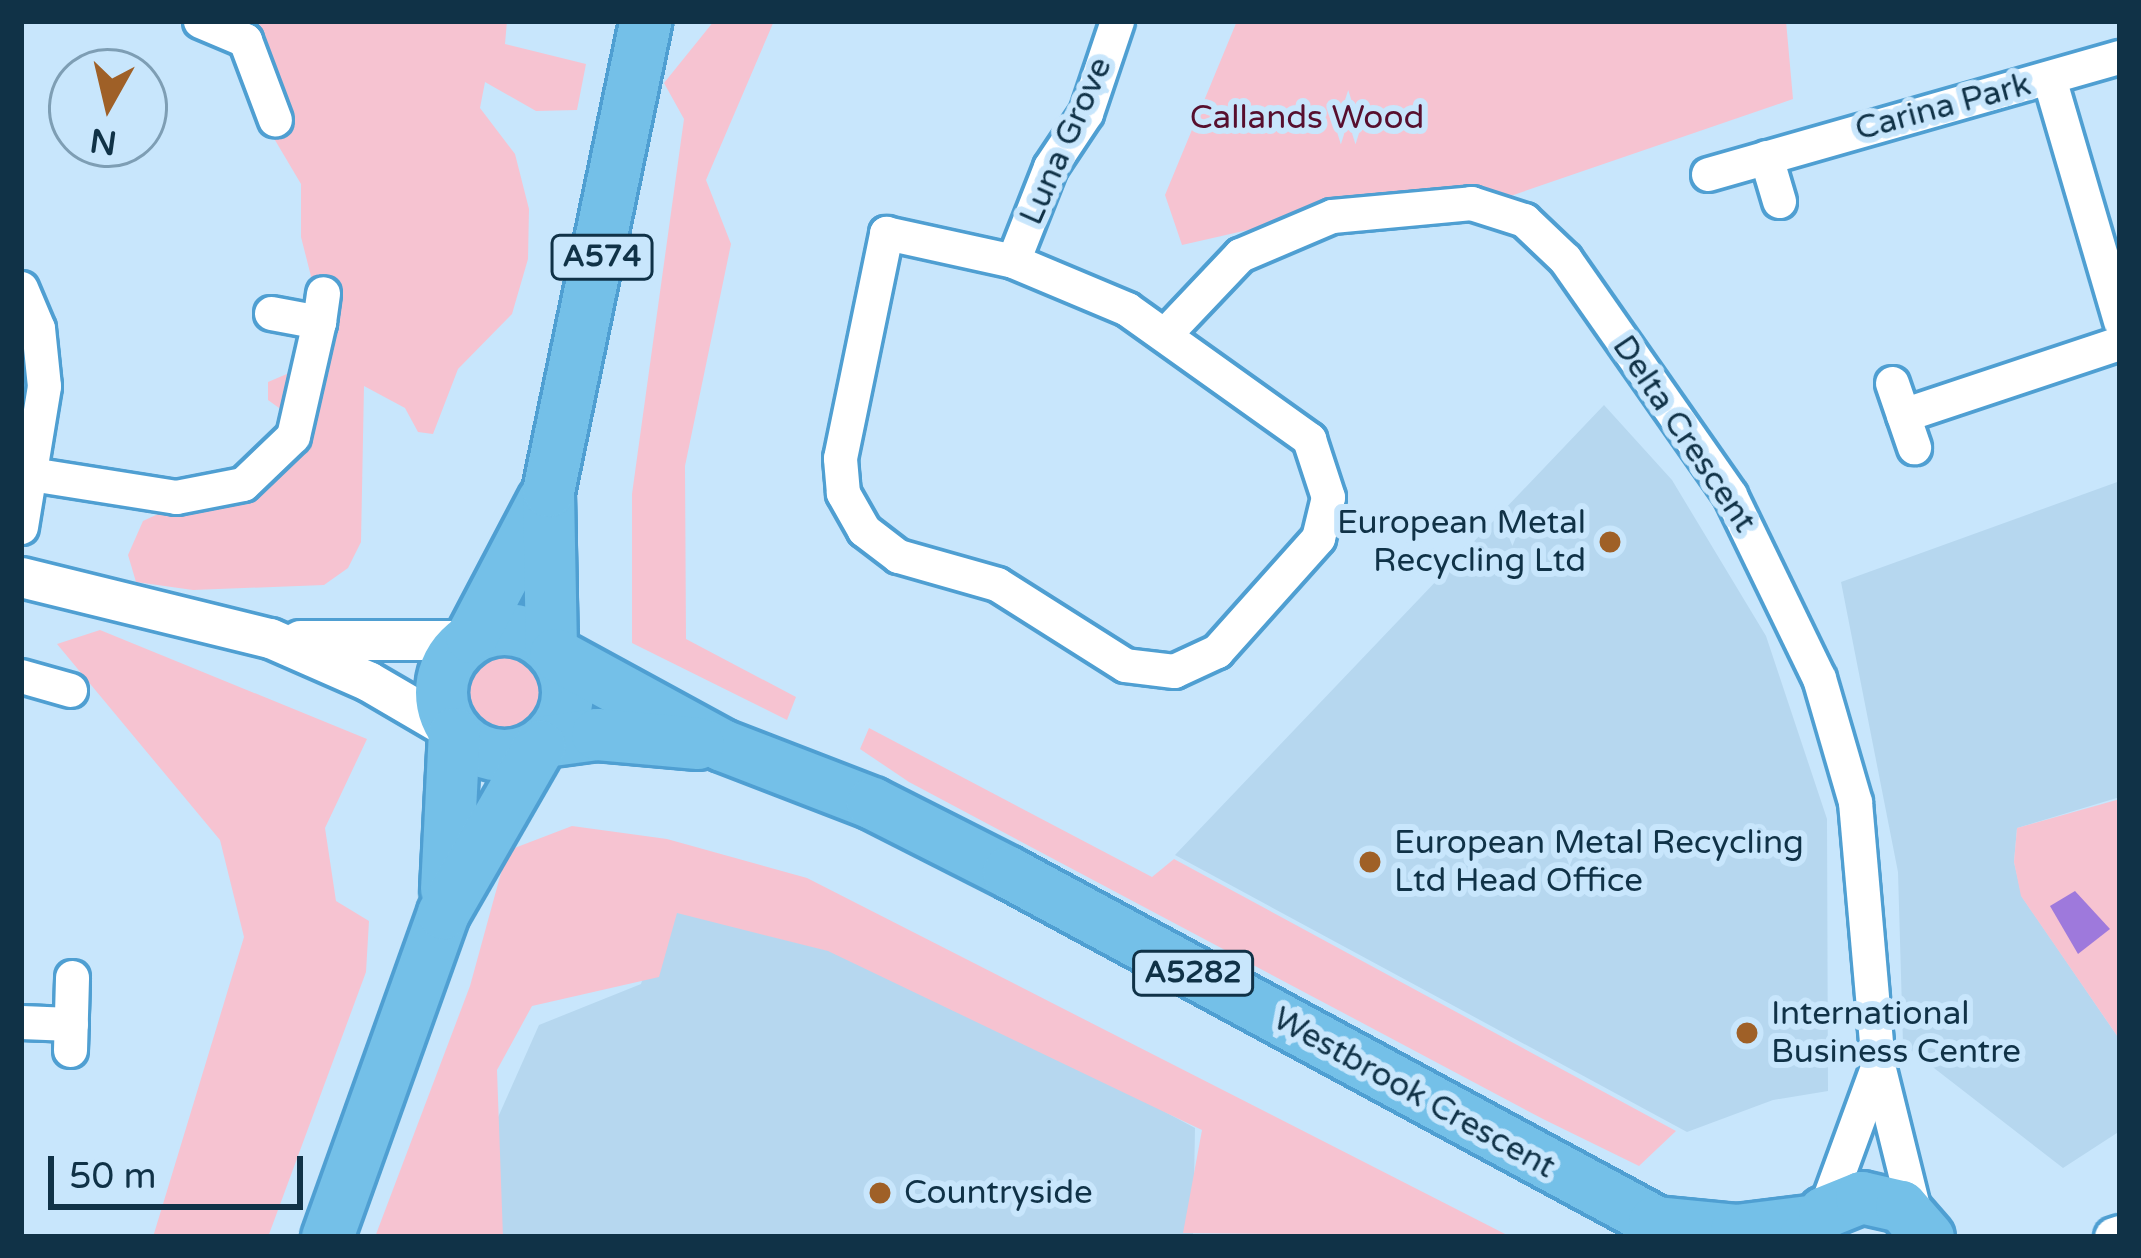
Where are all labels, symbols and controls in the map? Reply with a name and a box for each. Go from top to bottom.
north arrow [48,48,168,168]
street label: Luna Grove [1011,51,1121,231]
street label: Carina Park [1851,65,2035,149]
park label: Callands Wood [1190,98,1424,138]
text: N [88,120,119,162]
road number: A574 [548,233,656,281]
street label: Delta Crescent [1604,328,1764,540]
place label: European Metal Recycling Ltd [1337,503,1586,581]
marker: European Metal Recycling Ltd [1597,529,1623,555]
place label: European Metal Recycling Ltd Head Office [1394,823,1804,901]
marker: European Metal Recycling Ltd Head Office [1357,849,1383,875]
road number: A5282 [1130,949,1256,997]
place label: International Business Centre [1771,994,2021,1072]
street label: Westbrook Crescent [1266,999,1562,1187]
marker: International Business Centre [1734,1020,1760,1046]
scale bar [54,1132,309,1206]
text: 50 m [69,1155,157,1198]
place label: Countryside [904,1173,1093,1213]
marker: Countryside [867,1180,893,1206]

